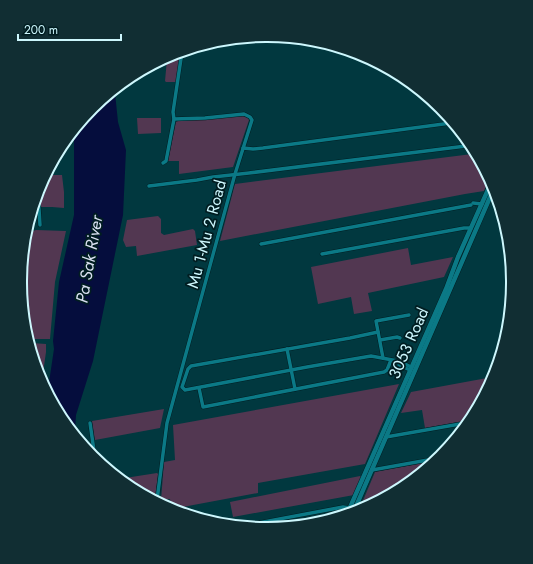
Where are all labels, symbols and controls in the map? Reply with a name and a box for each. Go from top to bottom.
scale bar [18,16,121,42]
text: 200 m [24,21,58,39]
street label: Mu 1-Mu 2 Road [181,177,232,291]
water label: Pa Sak River [69,212,109,305]
street label: 3053 Road [383,304,434,382]

